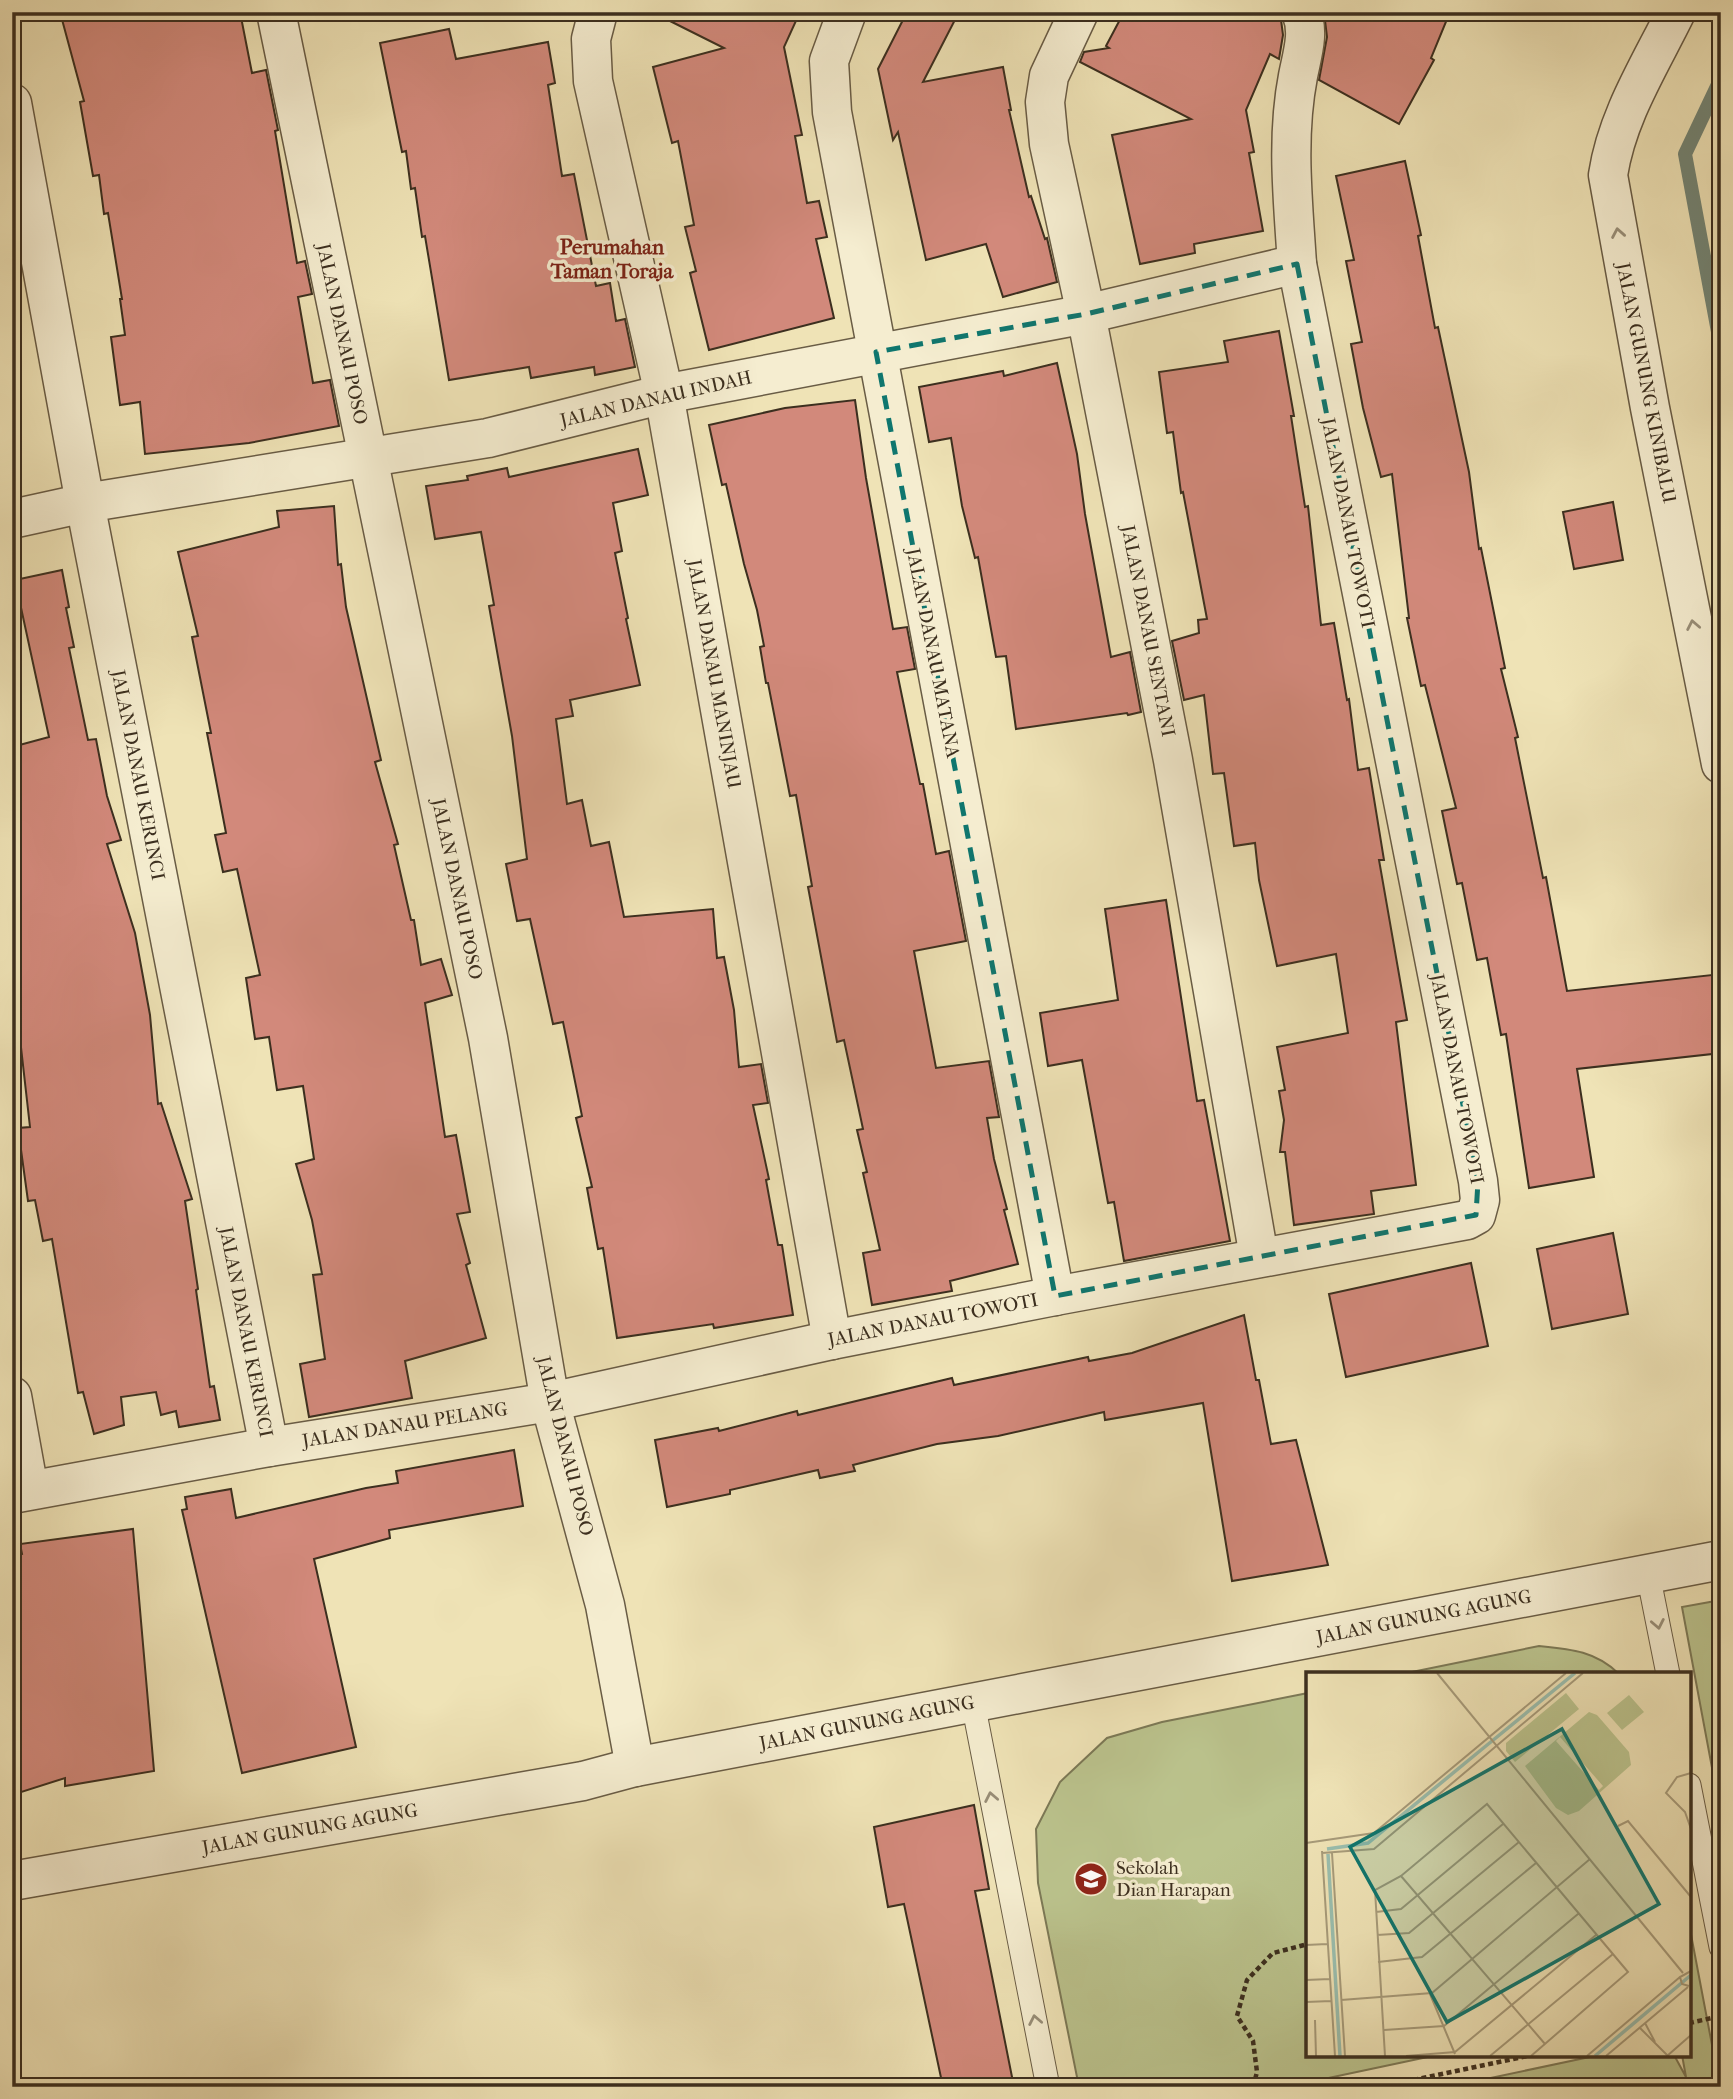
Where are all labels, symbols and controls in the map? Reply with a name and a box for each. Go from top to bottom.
one-way arrow [1611,227,1626,239]
district label: Perumahan Taman Toraja [550,235,674,283]
street label: JALAN DANAU POSO [312,240,372,426]
street label: JALAN GUNUNG KINIBALU [1611,259,1680,505]
street label: JALAN DANAU INDAH [556,366,754,432]
street label: JALAN DANAU TOWOTI [1316,414,1379,630]
street label: JALAN DANAU SENTANI [1116,521,1179,739]
street label: JALAN DANAU MATANA [901,544,964,760]
street label: JALAN DANAU MANINJAU [683,556,745,791]
one-way arrow [1687,619,1702,631]
street label: JALAN DANAU KERINCI [106,666,169,882]
street label: JALAN DANAU POSO [427,795,487,981]
street label: JALAN DANAU TOWOTI [1425,970,1488,1186]
street label: JALAN DANAU KERINCI [214,1223,277,1439]
street label: JALAN DANAU TOWOTI [824,1289,1040,1352]
street label: JALAN DANAU POSO [532,1352,598,1538]
street label: JALAN DANAU PELANG [299,1398,509,1452]
street label: JALAN GUNUNG AGUNG [1313,1585,1533,1649]
one-way arrow [1650,1618,1665,1630]
inset map [1306,1672,1691,2057]
street label: JALAN GUNUNG AGUNG [756,1691,976,1755]
one-way arrow [984,1791,999,1803]
street label: JALAN GUNUNG AGUNG [198,1799,420,1859]
place label: Sekolah Dian Harapan [1116,1857,1231,1901]
school or university icon: Sekolah Dian Harapan [1072,1860,1110,1898]
one-way arrow [1028,2014,1043,2026]

